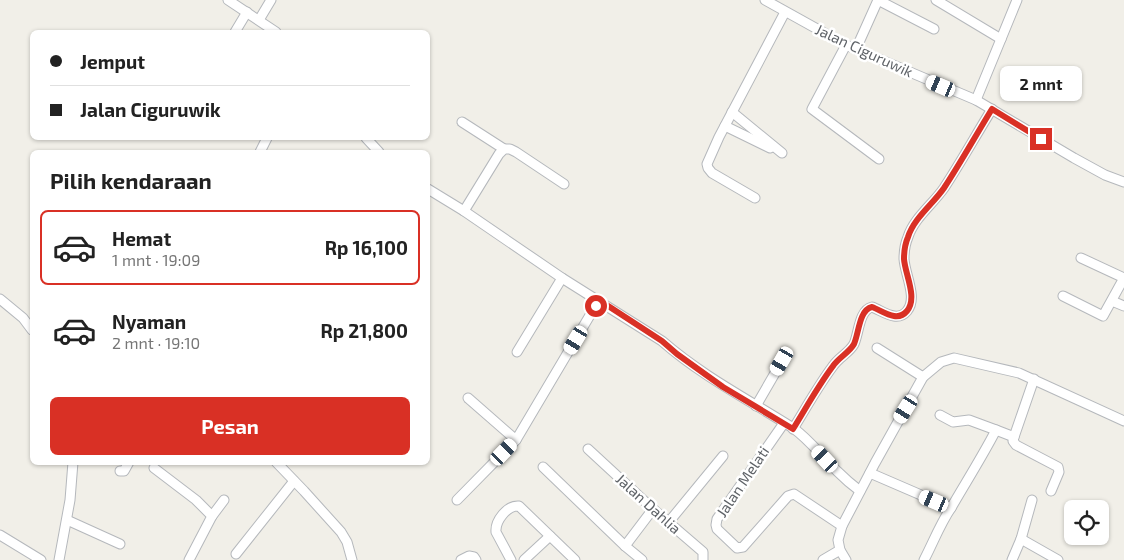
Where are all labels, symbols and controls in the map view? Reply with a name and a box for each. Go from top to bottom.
street label: Jalan Ciguruwik [813,20,916,81]
text: Jemput [80,50,145,73]
callout: 2 mnt [1000,66,1082,102]
car [924,73,957,99]
text: 2 mnt [1019,74,1063,93]
text: Jalan Ciguruwik [80,98,221,121]
route end [1030,128,1052,150]
text: Pilih kendaraan [50,167,212,193]
icon: car [52,225,97,270]
text: Hemat [112,227,171,250]
text: Rp 16,100 [325,236,408,259]
text: 1 mnt · 19:09 [112,250,200,269]
route start [585,295,607,317]
icon: car [52,308,97,353]
text: Nyaman [112,310,186,333]
text: Rp 21,800 [321,319,408,342]
car [561,323,590,357]
text: 2 mnt · 19:10 [112,333,200,352]
car [768,344,795,378]
car [891,392,920,426]
button: Pesan [50,397,410,455]
car [488,436,519,468]
street label: Jalan Melati [712,443,772,520]
car [809,443,840,475]
street label: Jalan Dahlia [612,469,685,537]
car [917,488,950,514]
map controls [1064,500,1109,545]
button: locate [1064,500,1109,545]

